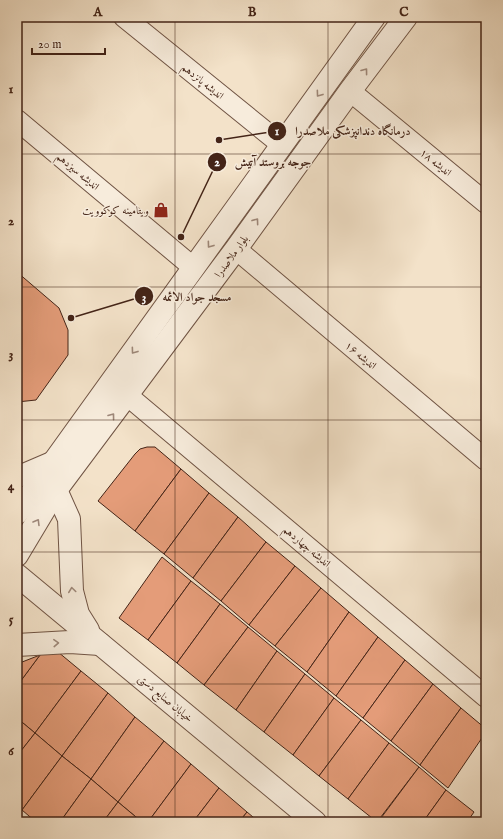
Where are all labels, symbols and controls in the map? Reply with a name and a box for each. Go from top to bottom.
text: A [93,4,104,21]
text: B [248,4,257,21]
text: C [399,4,409,21]
scale bar [32,30,105,56]
text: 20 m [38,37,61,52]
street label: اندیشه پانزدهم [177,61,226,105]
one-way arrow [360,68,367,75]
text: 1 [9,81,14,98]
one-way arrow [316,90,324,97]
callout: درمانگاه دندانپزشکی ملاصدرا [267,119,418,143]
text: درمانگاه دندانپزشکی ملاصدرا [295,123,411,140]
text: 1 [275,124,280,139]
street label: اندیشه ۱۸ [417,146,454,180]
street label: اندیشه سیزدهم [51,150,102,196]
callout: جوجه بروستد آتیش [207,150,319,174]
text: جوجه بروستد آتیش [235,154,311,170]
text: 2 [214,155,220,170]
shop icon: ویتامینه کوکوویت [152,201,170,219]
place label: ویتامینه کوکوویت [82,204,149,218]
text: 2 [8,213,14,230]
one-way arrow [251,219,258,226]
street label: بلوار ملاصدرا [212,233,252,281]
one-way arrow [207,241,215,248]
callout: مسجد جواد الائمه [134,284,239,308]
text: 3 [142,290,146,305]
text: مسجد جواد الائمه [163,290,232,305]
street label: اندیشه ۱۶ [342,339,379,373]
text: 3 [9,346,14,363]
one-way arrow [132,346,139,353]
one-way arrow [108,414,115,421]
text: 4 [8,478,15,495]
one-way arrow [32,519,40,526]
street label: اندیشه چهاردهم [278,523,333,573]
one-way arrow [68,587,77,593]
text: 5 [9,611,14,628]
one-way arrow [53,638,59,647]
street label: خیابان صنایع دستی [134,672,196,727]
text: 6 [8,743,14,760]

